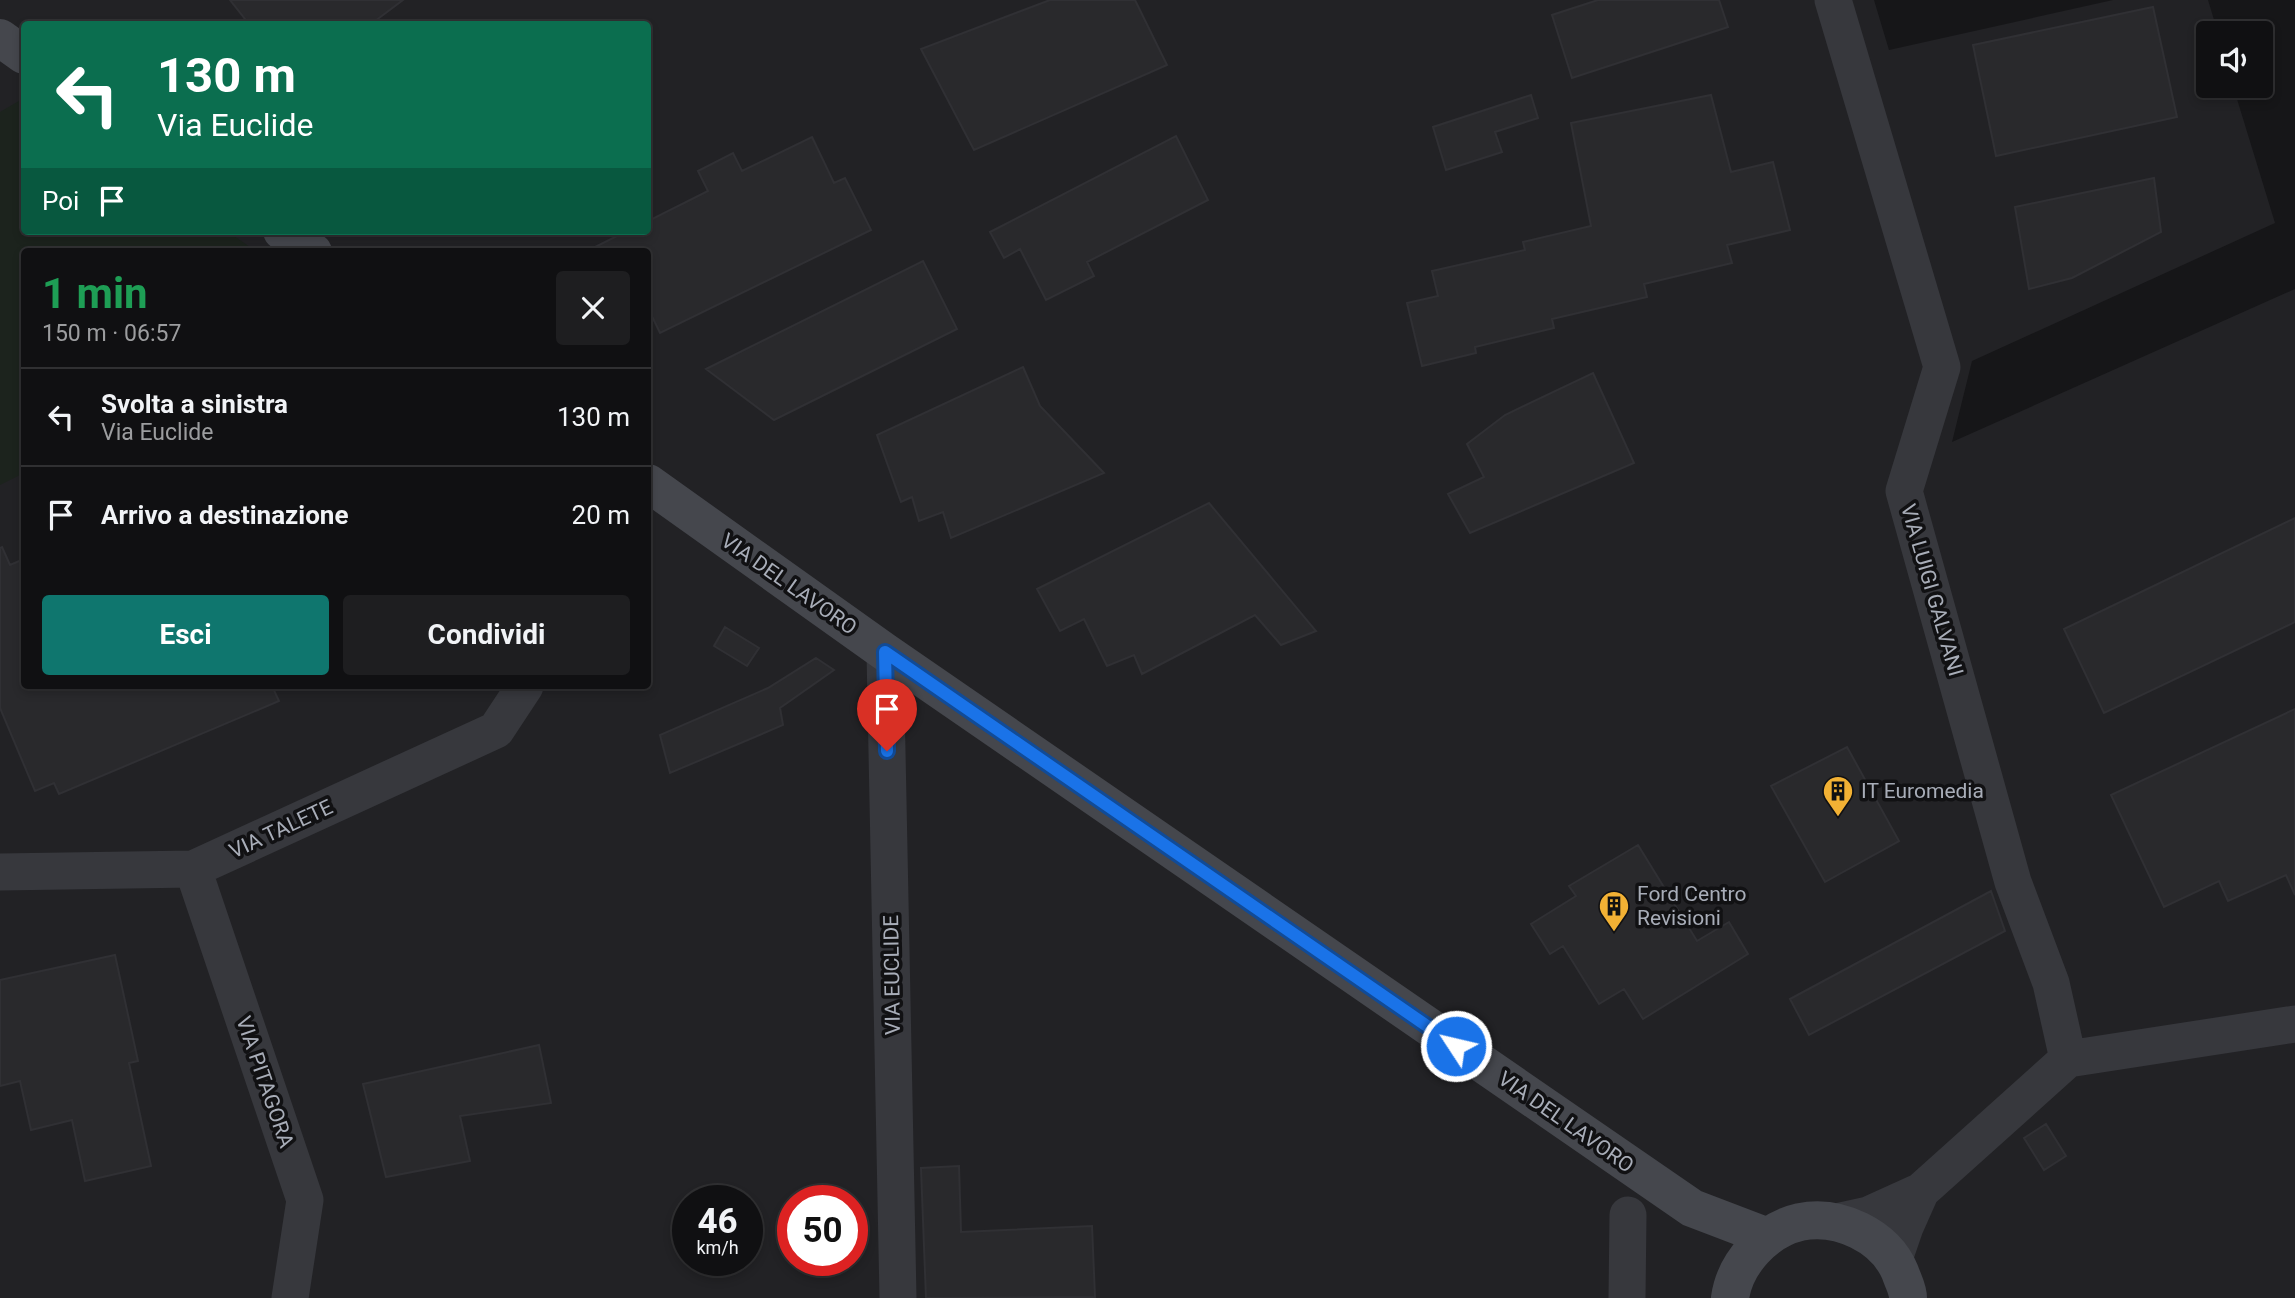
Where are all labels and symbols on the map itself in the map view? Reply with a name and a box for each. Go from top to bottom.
street label: VIA LUIGI GALVANI [1896,501,1968,679]
street label: VIA DEL LAVORO [717,528,861,640]
pin [857,679,917,751]
building icon: IT Euromedia [1821,774,1855,818]
place label: IT Euromedia [1861,779,1984,803]
street label: VIA TALETE [226,795,336,863]
place label: Ford Centro Revisioni [1637,882,1747,930]
building icon: Ford Centro Revisioni [1597,889,1631,933]
street label: VIA EUCLIDE [879,915,905,1035]
position arrow [1419,1009,1493,1083]
street label: VIA PITAGORA [231,1013,299,1151]
street label: VIA DEL LAVORO [1494,1066,1638,1178]
speed limit sign: 50 [777,1185,868,1276]

